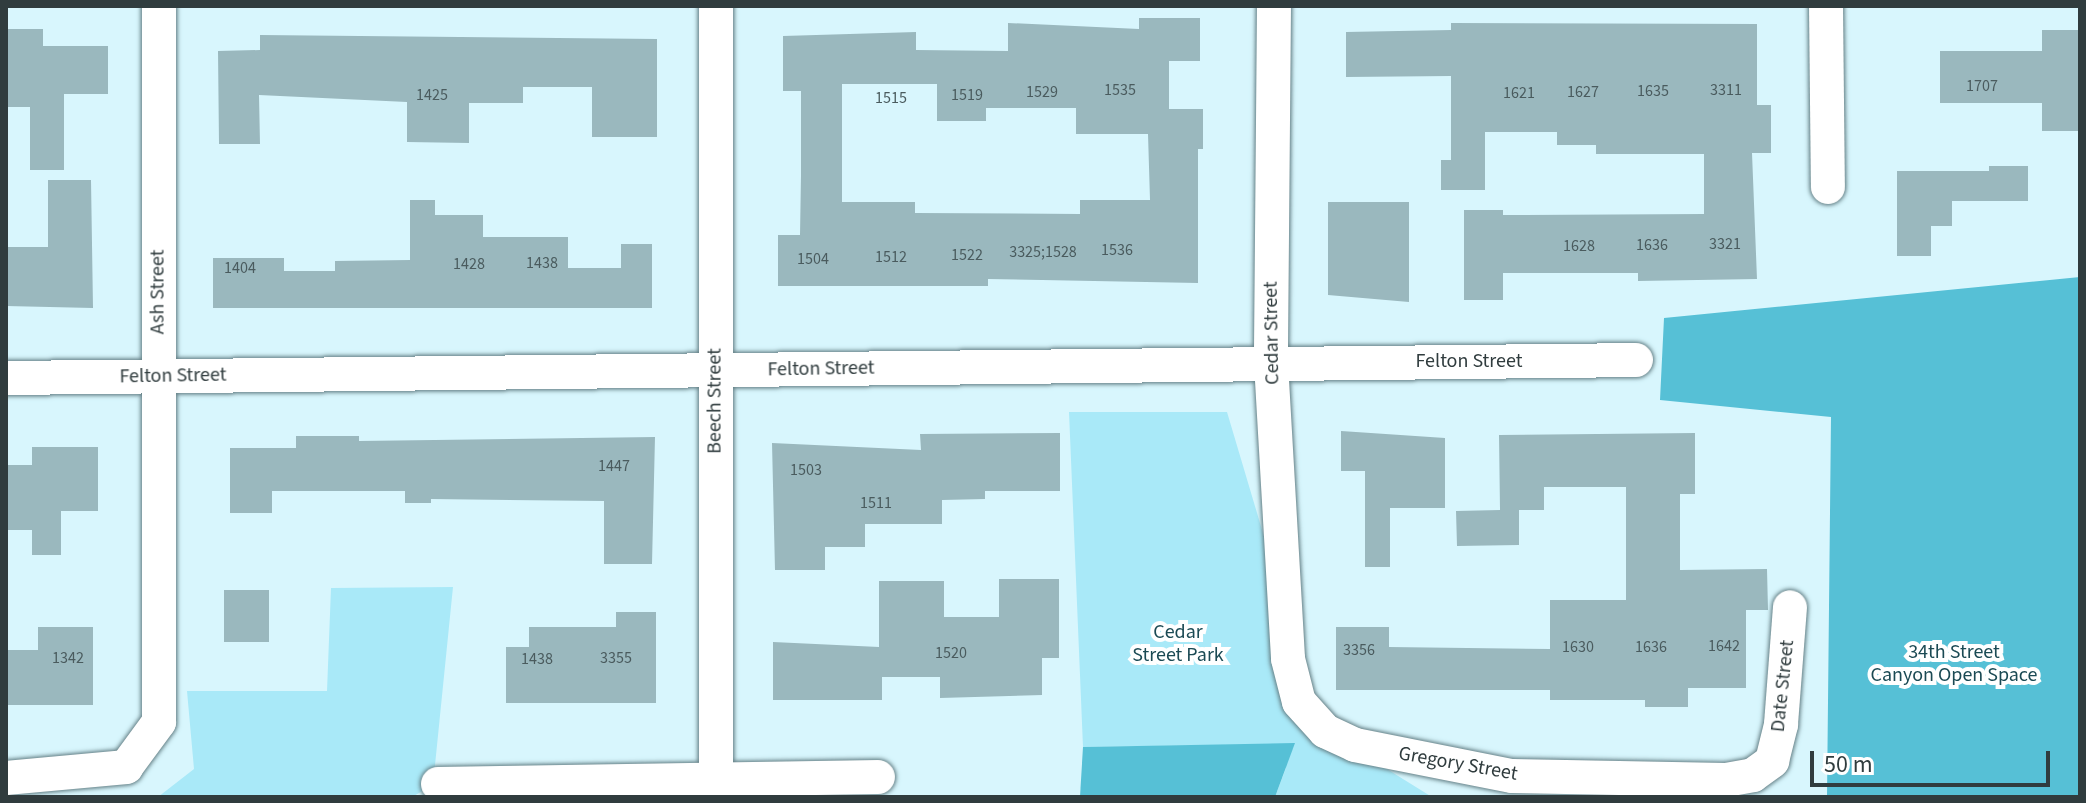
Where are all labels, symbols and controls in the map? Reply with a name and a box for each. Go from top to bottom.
house number: 1707 [1966,76,1998,96]
house number: 1535 [1104,80,1136,100]
house number: 3311 [1710,80,1742,100]
house number: 1635 [1637,81,1669,101]
house number: 1529 [1026,82,1058,102]
house number: 1627 [1567,82,1599,102]
house number: 1621 [1503,83,1535,103]
house number: 1425 [416,85,448,105]
house number: 1519 [951,85,983,105]
house number: 1515 [875,88,907,108]
house number: 3321 [1709,234,1741,254]
house number: 1636 [1636,235,1668,255]
house number: 1628 [1563,236,1595,256]
house number: 1536 [1101,240,1133,260]
house number: 3325;1528 [1009,242,1077,262]
house number: 1522 [951,245,983,265]
house number: 1512 [875,247,907,267]
house number: 1504 [797,249,829,269]
street label: Ash Street [146,250,170,334]
house number: 1438 [526,253,558,273]
house number: 1428 [453,254,485,274]
house number: 1404 [224,258,256,278]
street label: Cedar Street [1259,281,1285,385]
street label: Beech Street [703,348,727,454]
street label: Felton Street [1416,349,1522,373]
street label: Felton Street [767,356,875,382]
street label: Felton Street [119,363,227,389]
house number: 1447 [598,456,630,476]
house number: 1503 [790,460,822,480]
house number: 1511 [860,493,892,513]
park label: Cedar Street Park [1132,620,1224,667]
house number: 1642 [1708,636,1740,656]
house number: 1630 [1562,637,1594,657]
house number: 1636 [1635,637,1667,657]
street label: Date Street [1766,639,1800,733]
house number: 3356 [1343,640,1375,660]
park label: 34th Street Canyon Open Space [1871,640,2037,687]
house number: 1520 [935,643,967,663]
house number: 1342 [52,648,84,668]
house number: 3355 [600,648,632,668]
house number: 1438 [521,649,553,669]
scale bar [1814,735,2054,785]
street label: Gregory Street [1397,742,1519,786]
text: 50 m [1824,747,1873,782]

